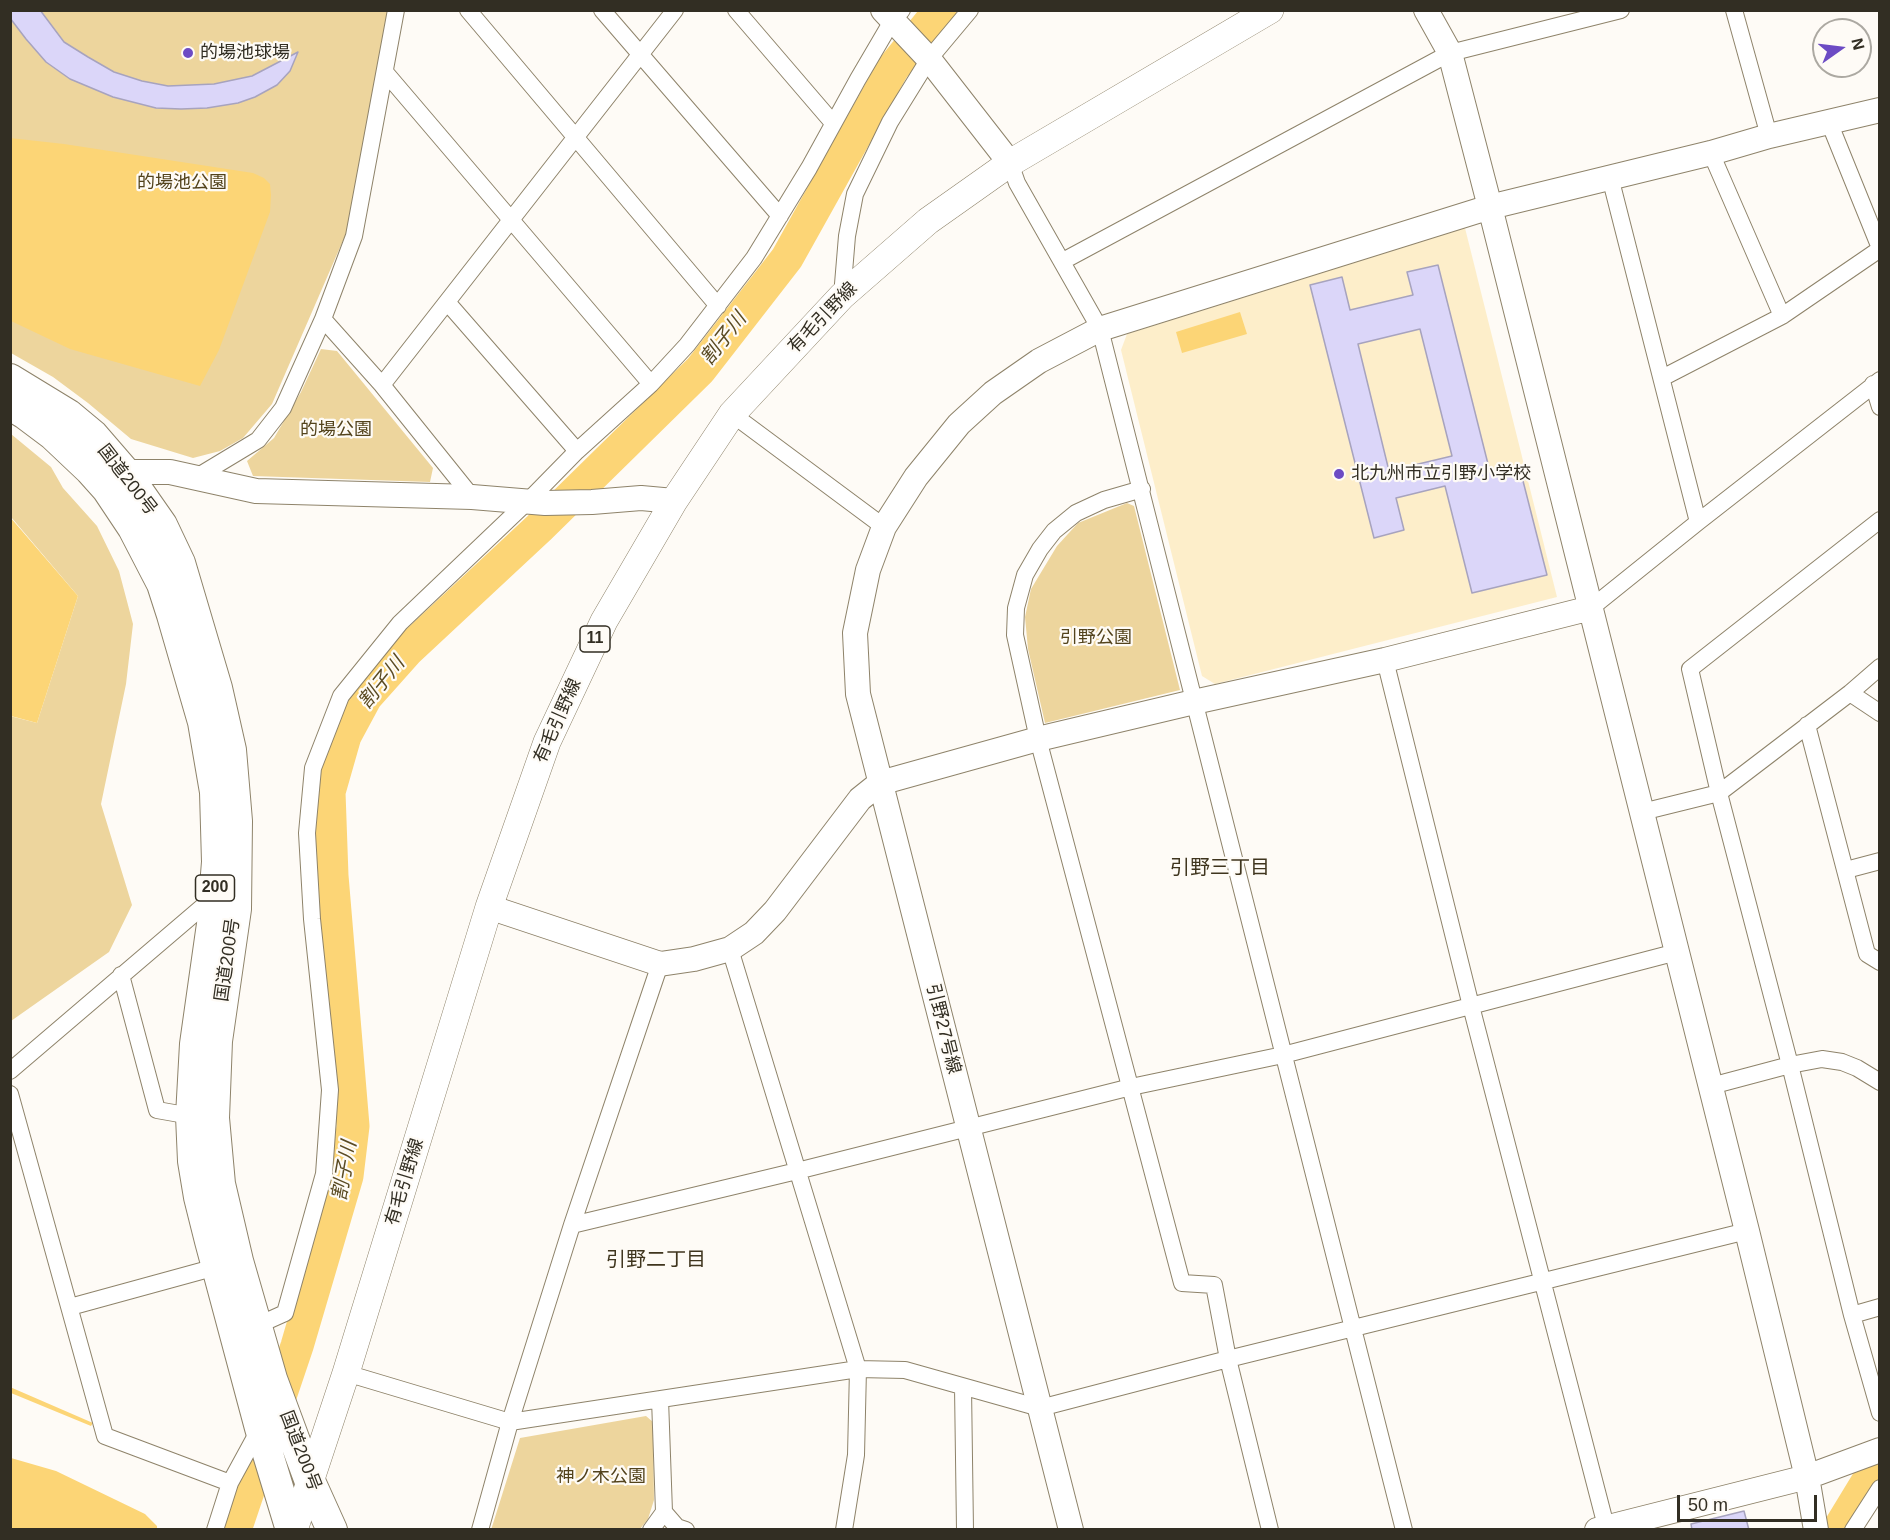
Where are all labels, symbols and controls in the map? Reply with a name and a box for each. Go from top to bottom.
north arrow [1812,18,1872,78]
text: N [1848,36,1868,52]
place label: 的場池球場 [200,42,290,64]
marker: 的場池球場 [181,46,195,60]
park label: 的場池公園 [137,172,227,194]
street label: 有毛引野線 [784,278,862,358]
water label: 割子川 [696,308,752,370]
park label: 的場公園 [300,419,372,441]
street label: 国道200号 [93,440,161,520]
place label: 北九州市立引野小学校 [1351,463,1531,485]
marker: 北九州市立引野小学校 [1332,467,1346,481]
road number: 11 [580,626,610,652]
park label: 引野公園 [1060,627,1132,649]
water label: 割子川 [354,652,410,714]
street label: 有毛引野線 [530,675,586,767]
district label: 引野三丁目 [1170,856,1270,880]
road number: 200 [196,875,234,901]
street label: 国道200号 [211,917,245,1003]
street label: 引野27号線 [921,982,965,1076]
street label: 有毛引野線 [382,1136,428,1228]
water label: 割子川 [328,1139,362,1203]
district label: 引野二丁目 [606,1248,706,1272]
street label: 国道200号 [275,1408,325,1494]
park label: 神ノ木公園 [556,1466,646,1488]
scale bar [1680,1483,1820,1521]
text: 50 m [1688,1495,1728,1515]

